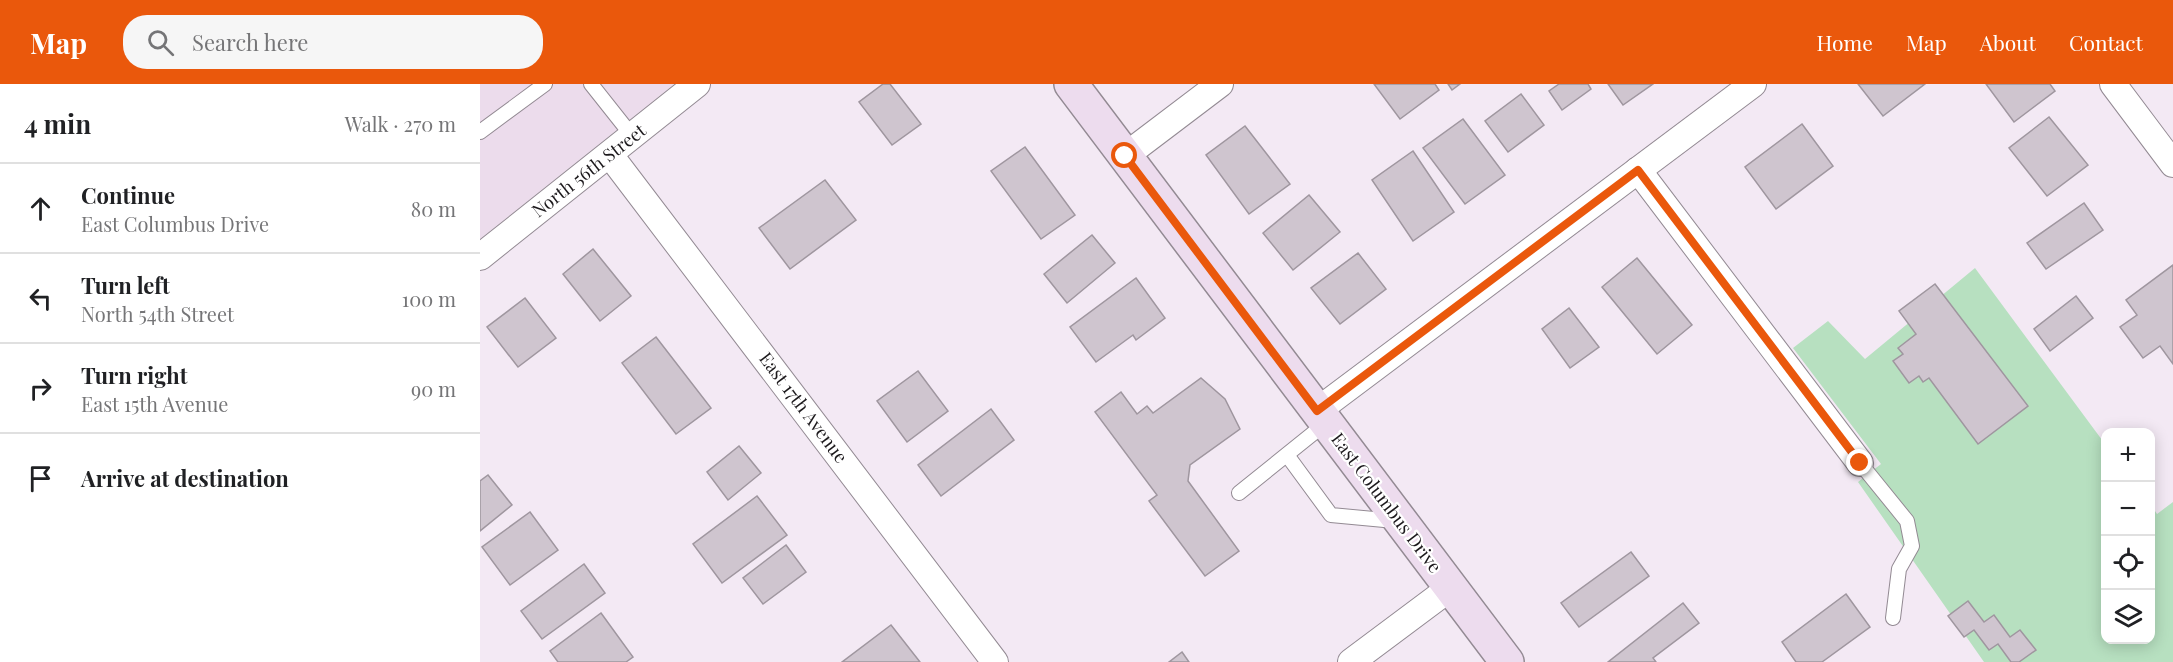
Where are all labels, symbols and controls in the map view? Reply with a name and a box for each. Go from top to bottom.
search box [123,15,543,69]
text: Map [30,24,87,61]
icon: search [144,26,177,59]
text: Search here [192,27,308,57]
text: Home [1817,28,1873,56]
text: Map [1906,28,1947,56]
text: About [1980,28,2036,56]
text: Contact [2069,28,2143,56]
text: 4 min [24,106,91,141]
text: Walk · 270 m [345,110,456,137]
street label: North 56th Street [527,118,651,222]
route start [1111,142,1137,168]
text: Continue [81,180,175,210]
icon: ahead [24,192,57,225]
text: 80 m [411,195,456,222]
text: East Columbus Drive [81,210,269,237]
text: Turn left [81,270,170,300]
icon: left [24,282,57,315]
text: 100 m [402,285,456,312]
text: North 54th Street [81,300,234,327]
street label: East 17th Avenue [754,347,853,468]
text: Turn right [81,360,187,390]
icon: right [24,372,57,405]
text: 90 m [411,375,456,402]
text: East 15th Avenue [81,390,228,417]
street label: East Columbus Drive [1326,428,1447,577]
map controls [2101,428,2155,644]
button: + [2101,428,2155,482]
route end [1846,449,1872,475]
icon: arrive [24,462,57,495]
text: Arrive at destination [81,463,289,493]
button: − [2101,482,2155,536]
button: locate [2101,536,2155,590]
button: layers [2101,590,2155,644]

